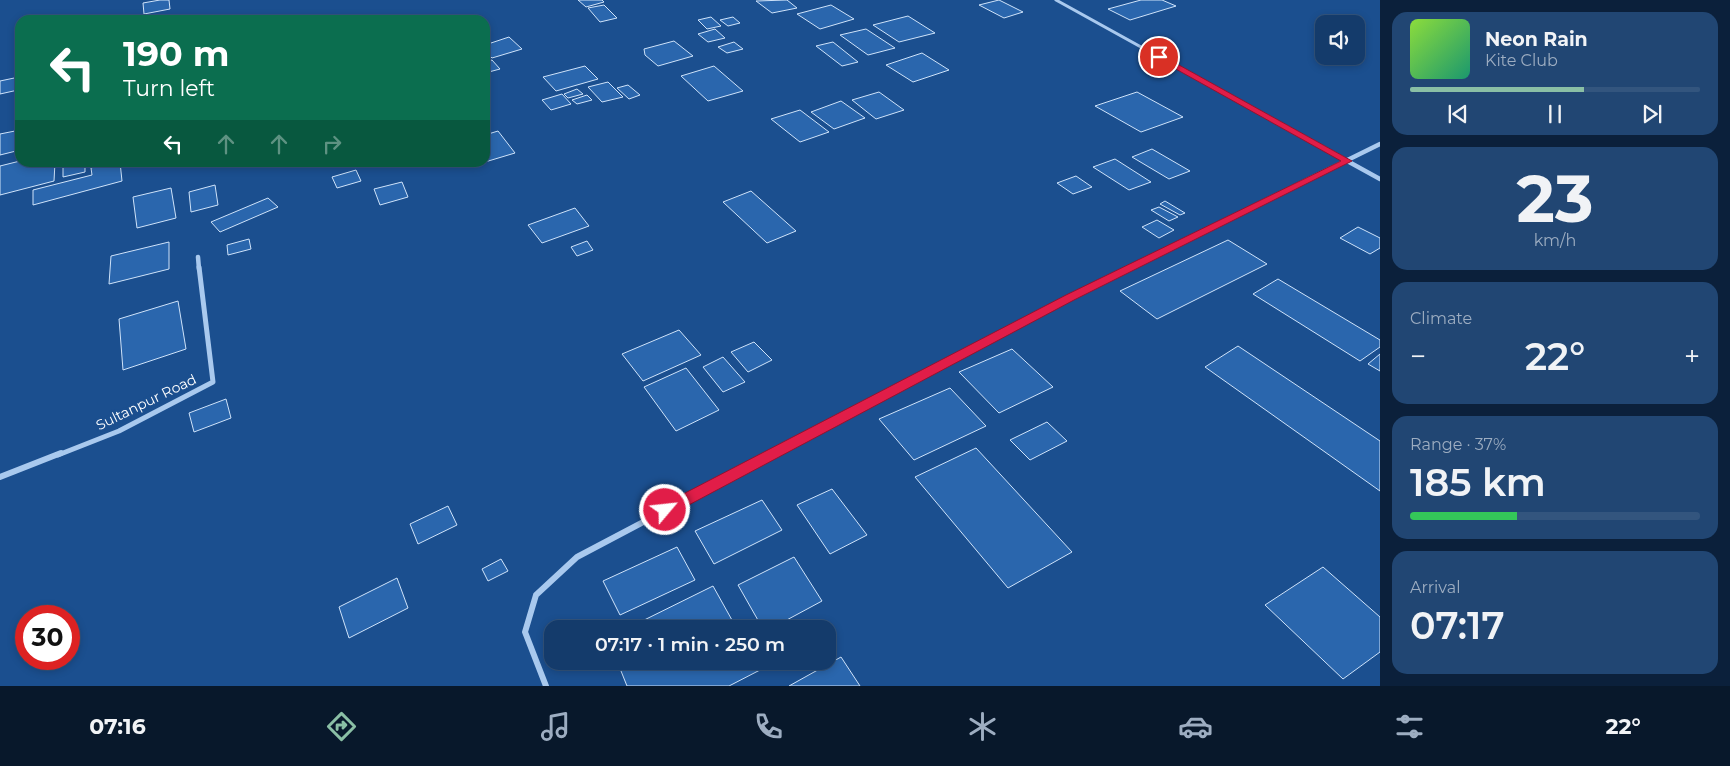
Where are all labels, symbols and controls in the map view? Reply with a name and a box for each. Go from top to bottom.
map controls [1315,15,1365,65]
button: sound [1315,15,1365,65]
text: Neon Rain [1485,28,1588,51]
text: 190 m [123,32,229,75]
icon: left [40,35,105,100]
pin [1138,36,1180,78]
icon: arrive [1145,43,1173,71]
text: Kite Club [1485,51,1558,70]
text: Turn left [123,75,215,102]
icon: previous [1444,100,1472,128]
icon: pause [1541,100,1569,128]
icon: next [1638,100,1666,128]
icon: left [159,130,187,158]
icon: ahead [212,130,240,158]
icon: ahead [265,130,293,158]
icon: right [318,130,346,158]
text: 23 [1517,159,1593,238]
text: km/h [1534,231,1576,250]
text: Climate [1410,309,1472,328]
text: 22° [1525,333,1585,380]
text: − [1410,339,1426,373]
text: + [1684,339,1700,373]
street label: Sultanpur Road [93,370,199,434]
text: Range · 37% [1410,435,1506,454]
text: 185 km [1410,459,1546,506]
position arrow [638,483,690,535]
text: Arrival [1410,578,1460,597]
text: 07:17 [1410,602,1505,649]
speed limit sign: 30 [15,605,80,670]
text: 07:17 · 1 min · 250 m [595,633,785,656]
icon: directions [324,709,359,744]
icon: music [538,709,573,744]
icon: phone [751,709,786,744]
icon: climate [965,709,1000,744]
icon: car [1178,709,1213,744]
icon: filters [1392,709,1427,744]
text: 07:16 [89,713,146,740]
text: 22° [1606,713,1641,740]

